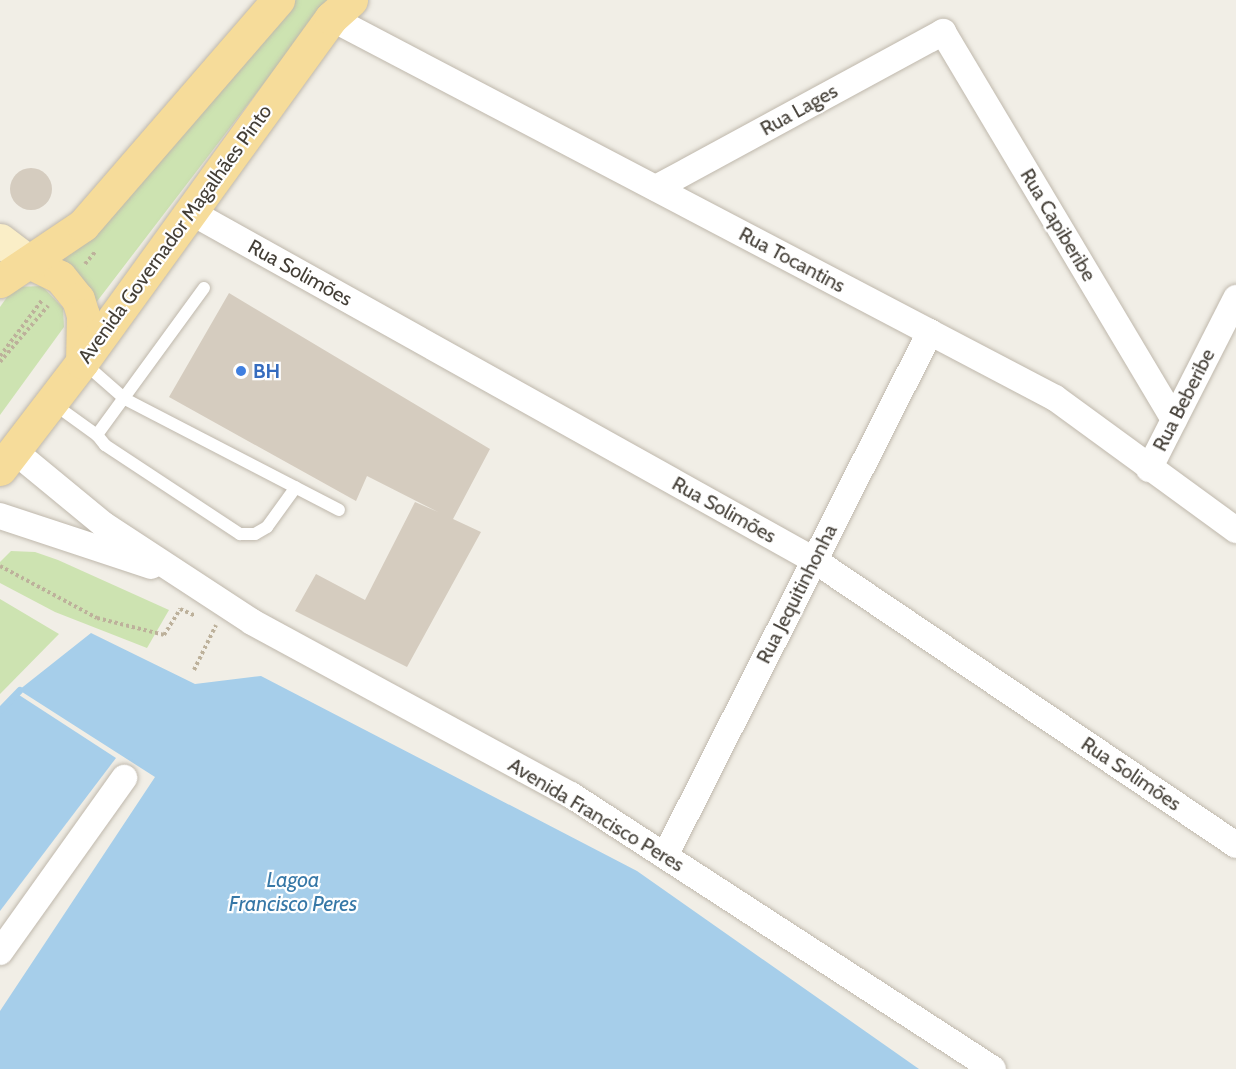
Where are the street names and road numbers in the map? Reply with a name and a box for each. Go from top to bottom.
street label: Rua Lages [756,79,842,141]
street label: Avenida Governador Magalhães Pinto [73,100,277,368]
street label: Rua Capiberibe [1015,164,1101,286]
street label: Rua Tocantins [735,222,849,298]
street label: Rua Solimões [244,235,356,311]
street label: Rua Beberibe [1148,345,1220,455]
street label: Rua Solimões [668,472,780,548]
street label: Rua Jequitinhonha [752,520,842,668]
street label: Rua Solimões [1077,732,1185,816]
street label: Avenida Francisco Peres [504,753,688,877]

